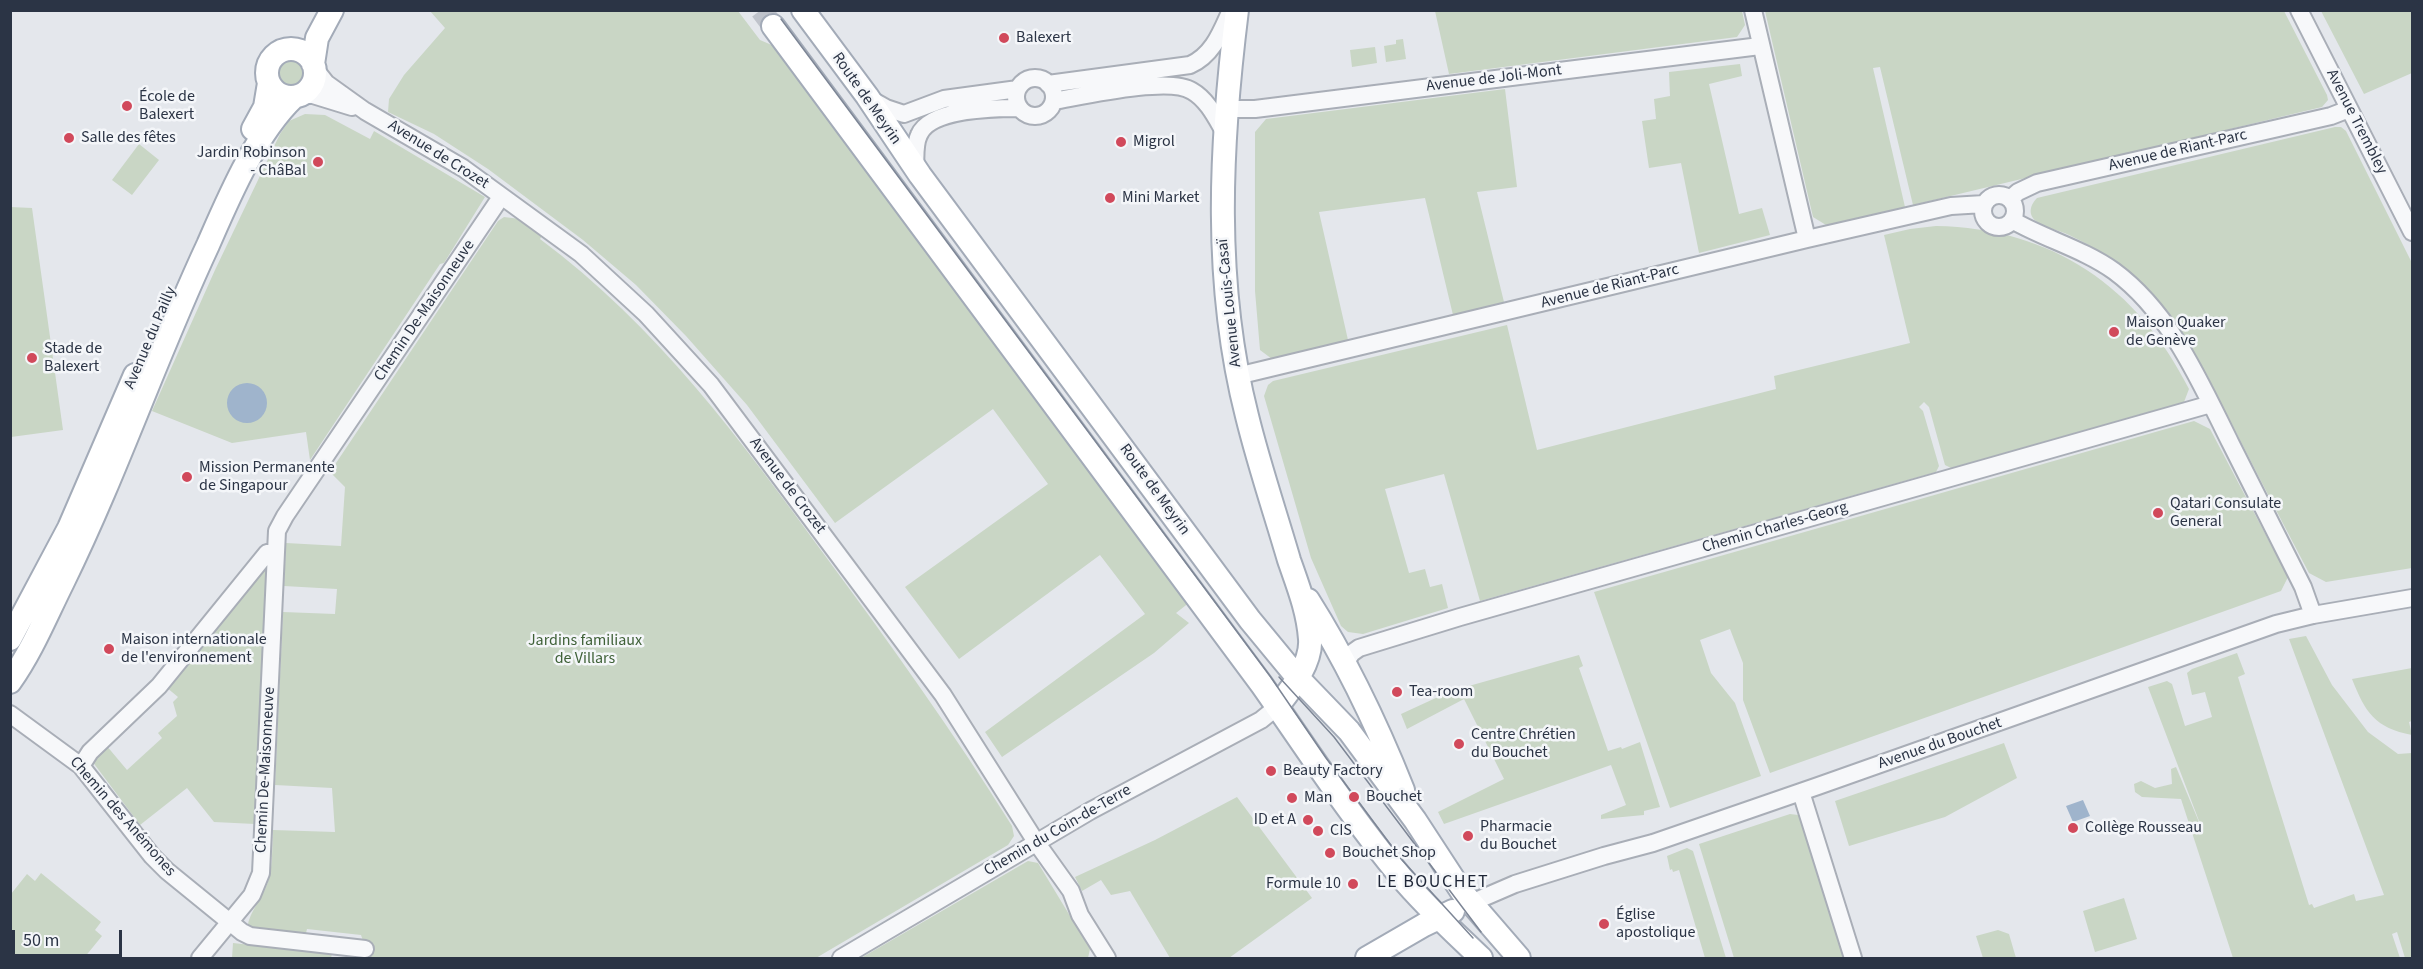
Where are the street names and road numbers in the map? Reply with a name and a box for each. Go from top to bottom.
street label: Route de Meyrin [827,49,905,149]
street label: Avenue de Joli-Mont [1425,61,1563,97]
street label: Avenue Trembley [2321,66,2391,178]
street label: Avenue de Crozet [384,116,492,194]
street label: Avenue de Riant-Parc [2107,126,2249,176]
street label: Chemin De-Maisonneuve [371,237,479,385]
street label: Avenue Louis-Casaï [1214,238,1246,368]
street label: Avenue de Riant-Parc [1539,261,1681,313]
street label: Avenue du Pailly [121,284,181,392]
street label: Avenue de Crozet [745,434,829,538]
street label: Route de Meyrin [1114,441,1194,539]
street label: Chemin Charles-Georg [1700,498,1850,558]
street label: Chemin De-Maisonneuve [252,686,280,854]
street label: Avenue du Bouchet [1876,714,2004,774]
street label: Chemin des Anémones [65,753,179,881]
street label: Chemin du Coin-de-Terre [981,781,1135,881]

